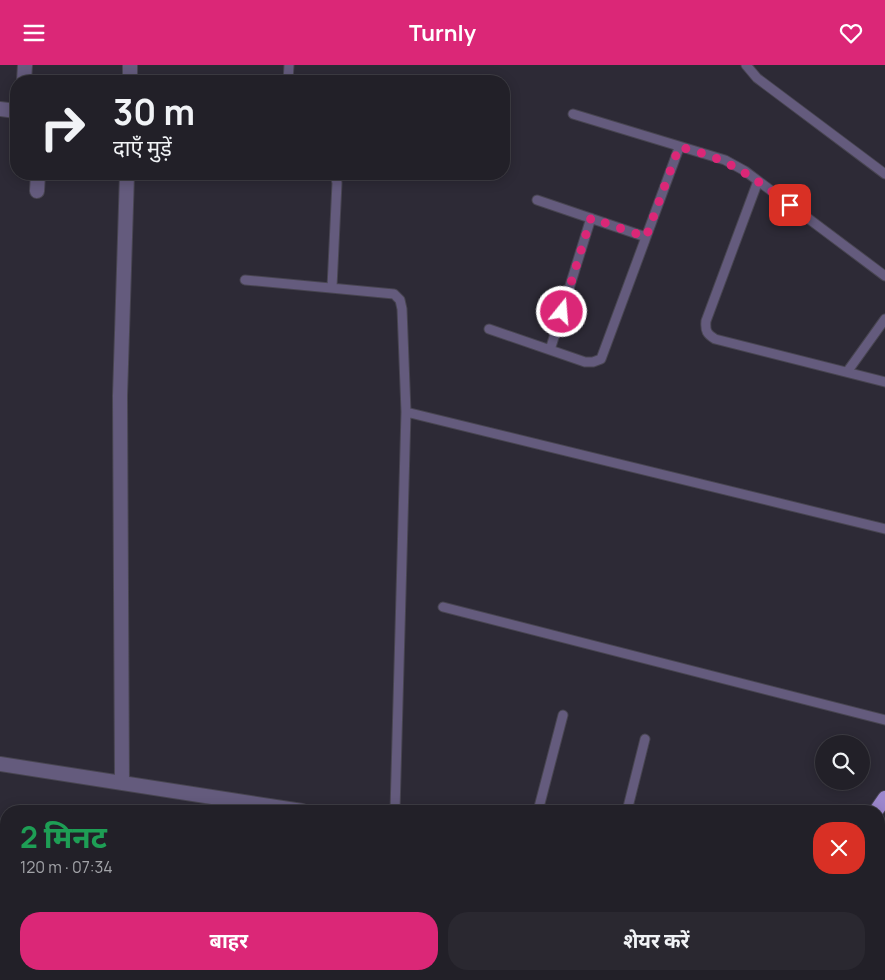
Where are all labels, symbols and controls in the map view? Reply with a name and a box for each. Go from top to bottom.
text: Turnly [409,18,476,48]
icon: menu [20,19,48,47]
icon: heart [837,19,865,47]
text: 30 m [113,88,195,136]
icon: right [30,95,95,160]
text: दाएँ मुड़ें [113,133,172,163]
pin [769,184,811,226]
icon: arrive [776,191,804,219]
position arrow [535,285,587,337]
map controls [815,735,870,790]
button: search [815,735,870,790]
text: 2 मिनट [20,816,107,857]
button: close [813,822,865,874]
text: 120 m · 07:34 [20,856,113,878]
button: बाहर [20,912,438,970]
button: शेयर करें [448,912,865,970]

